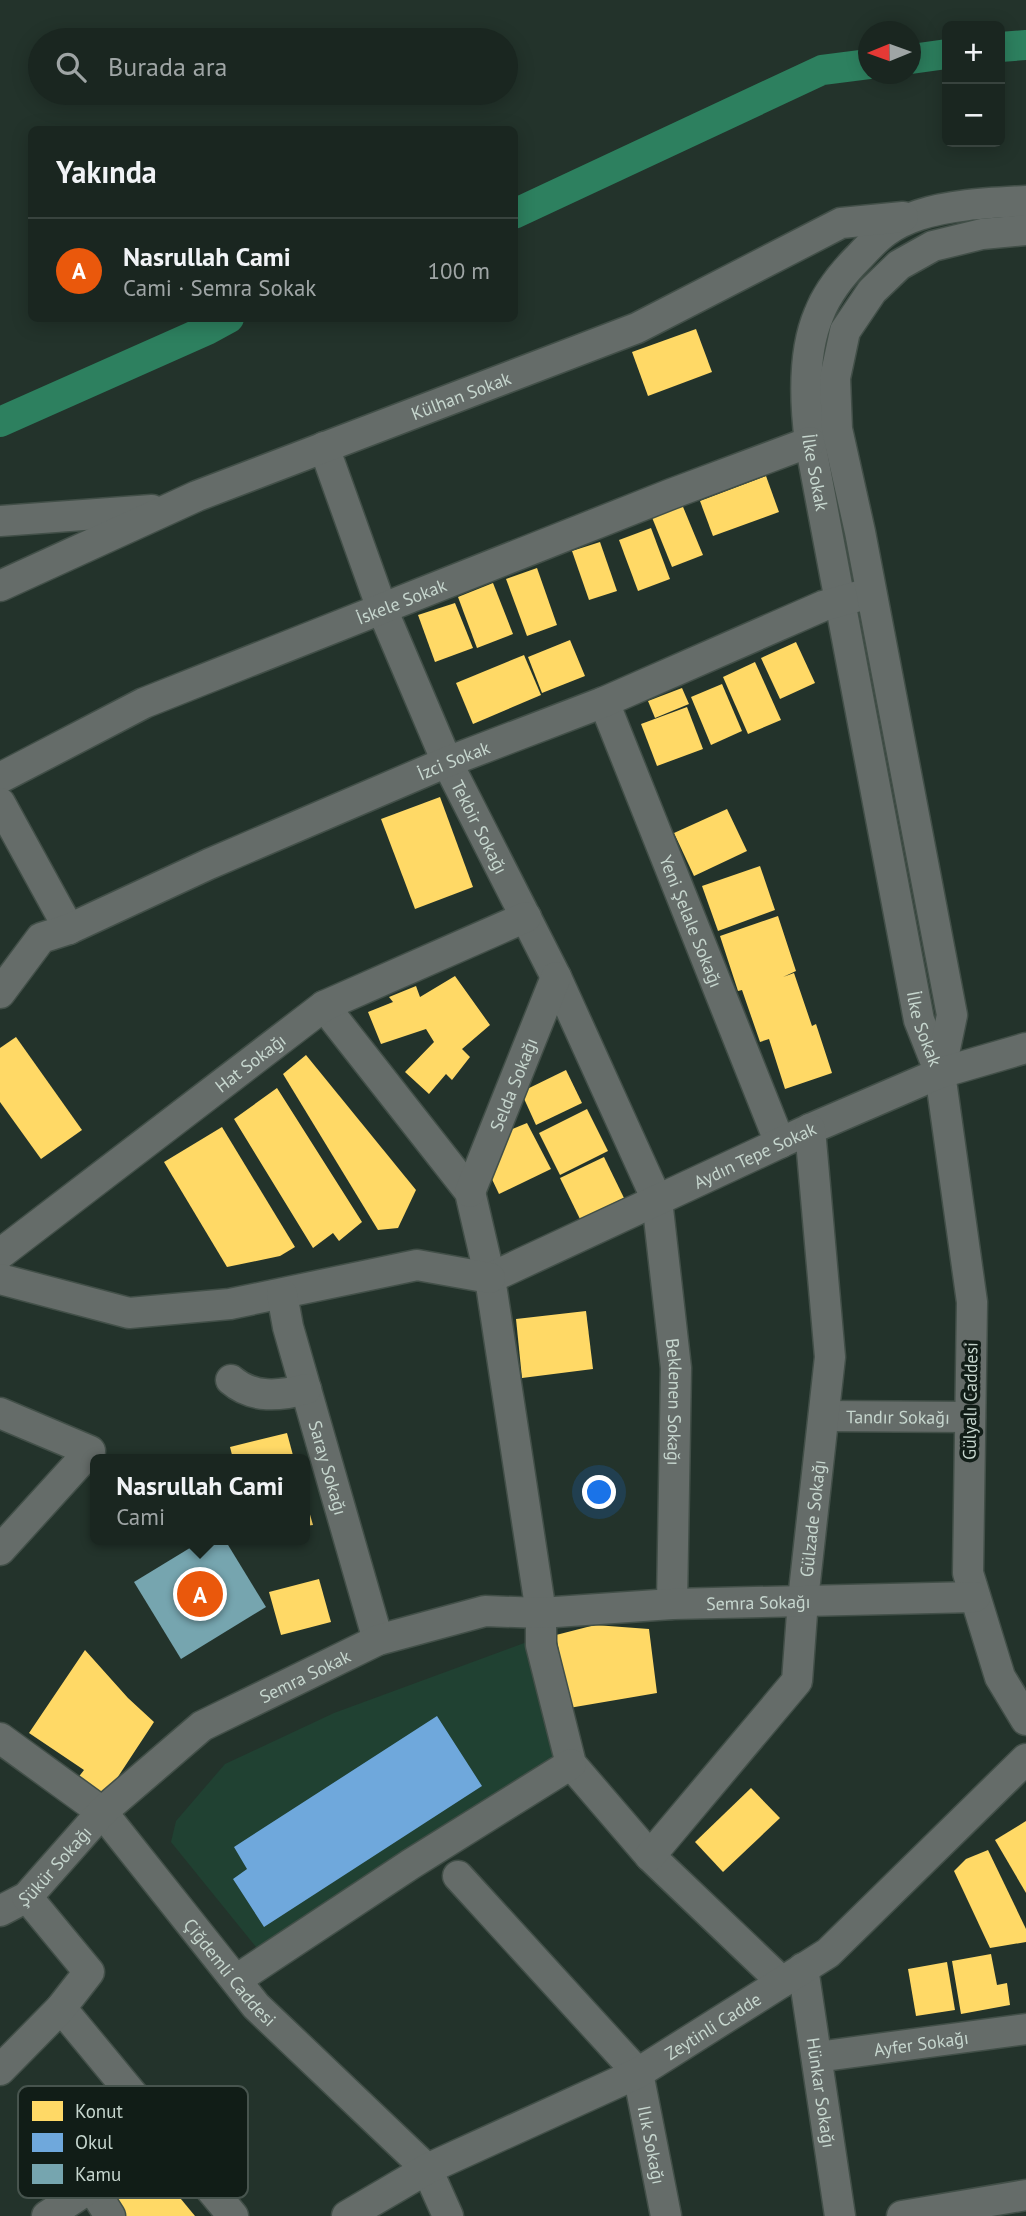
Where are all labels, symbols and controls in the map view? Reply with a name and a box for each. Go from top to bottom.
north arrow [858,21,921,84]
map controls [942,21,1005,147]
button: + [942,21,1005,84]
search box [28,28,518,105]
icon: search [52,48,90,86]
text: Burada ara [108,50,227,83]
button: − [942,84,1005,147]
text: Yakında [56,152,157,191]
text: Nasrullah Cami [123,240,291,273]
text: A [72,256,86,285]
text: 100 m [428,256,490,285]
text: Cami · Semra Sokak [123,273,316,302]
street label: Külhan Sokak [408,366,514,425]
street label: İlke Sokak [798,432,834,513]
street label: İskele Sokak [353,573,450,629]
street label: İzci Sokak [414,735,493,785]
street label: Tekbir Sokağı [446,776,513,878]
street label: Yeni Şelale Sokağı [655,852,728,991]
street label: İlke Sokak [902,989,948,1070]
street label: Hat Sokağı [210,1028,290,1097]
street label: Selda Sokağı [484,1034,542,1134]
street label: Aydın Tepe Sokak [690,1116,820,1193]
street label: Beklenen Sokağı [661,1337,688,1466]
street label: Gülyalı Caddesi [957,1342,983,1460]
street label: Tandır Sokağı [846,1405,950,1428]
street label: Saray Sokağı [304,1418,353,1518]
popup [90,1454,310,1545]
street label: Gülzade Sokağı [794,1458,830,1578]
text: Nasrullah Cami [116,1469,284,1502]
your location [582,1475,616,1509]
text: Cami [116,1502,165,1531]
pin: A [177,1568,223,1620]
street label: Semra Sokağı [706,1589,811,1615]
street label: Semra Sokak [255,1644,354,1708]
street label: Şükür Sokağı [14,1821,96,1911]
street label: Çiğdemli Caddesi [179,1913,281,2031]
street label: Zeytinli Cadde [660,1987,765,2065]
street label: Ayfer Sokağı [872,2025,970,2061]
street label: Hünkar Sokağı [802,2036,841,2149]
legend [18,2086,248,2198]
text: Konut [75,2099,123,2123]
street label: Ilık Sokağı [633,2104,671,2186]
text: Okul [75,2130,113,2154]
text: Kamu [75,2162,121,2186]

